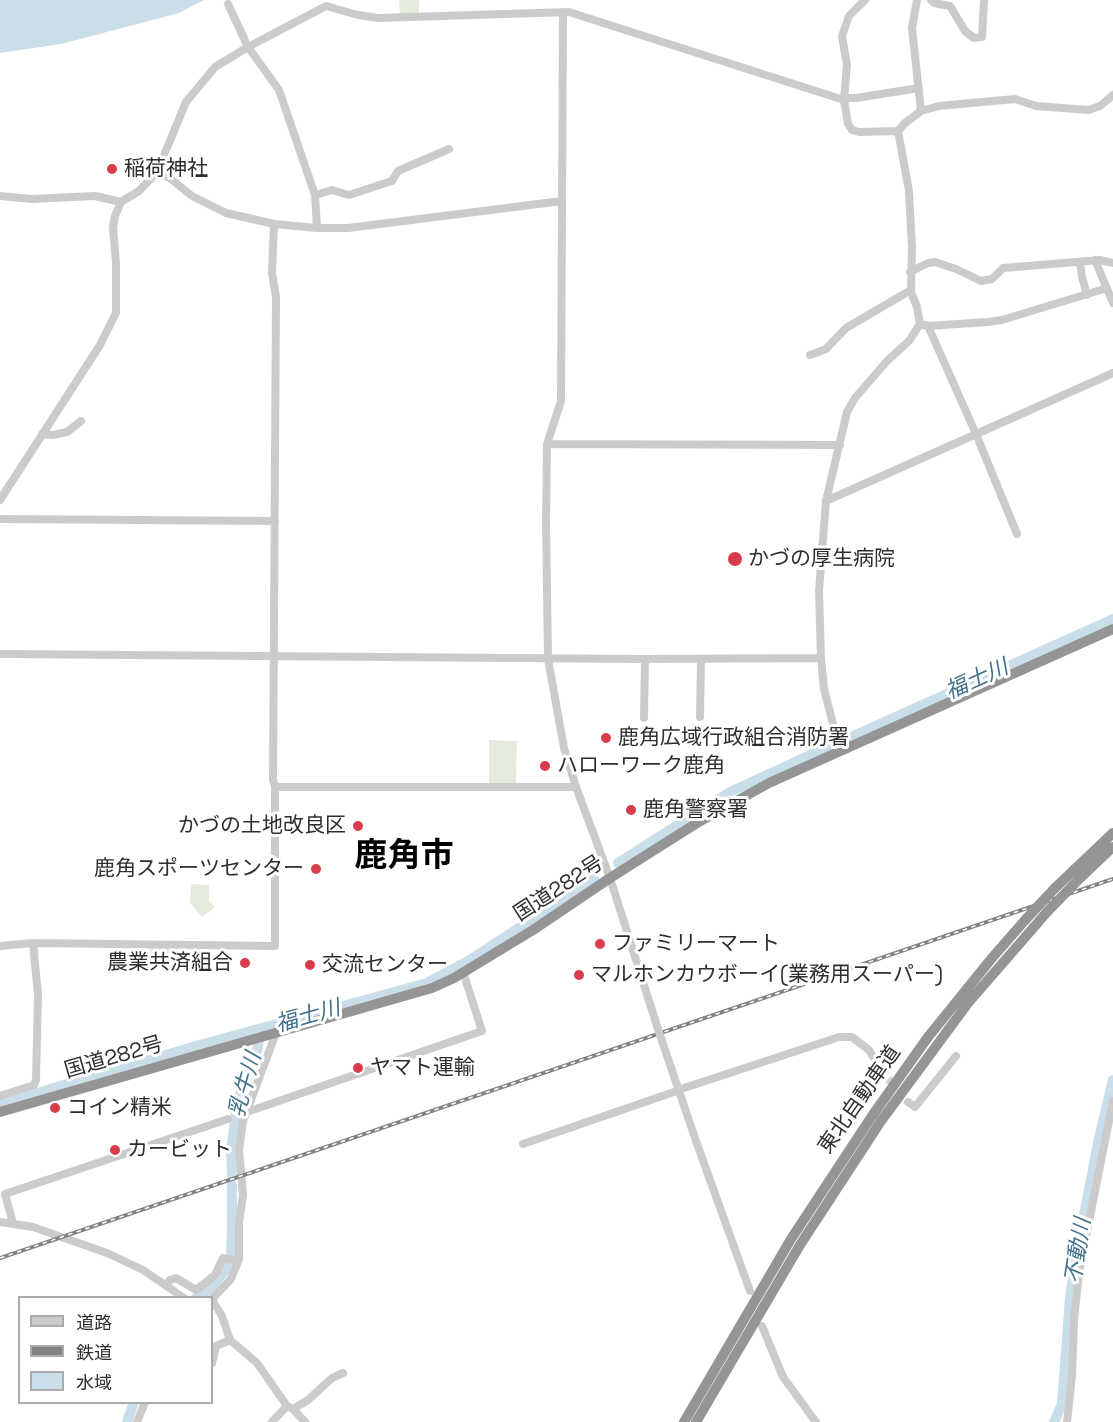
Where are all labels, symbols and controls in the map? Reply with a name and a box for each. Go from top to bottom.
place label: 稲荷神社 [124,156,208,182]
marker: 稲荷神社 [105,162,119,176]
place label: かづの厚生病院 [748,546,895,572]
marker: かづの厚生病院 [726,550,744,568]
water label: 福士川 [941,655,1013,705]
place label: 鹿角広域行政組合消防署 [618,725,849,751]
marker: 鹿角広域行政組合消防署 [599,731,613,745]
place label: ハローワーク鹿角 [557,753,725,779]
marker: ハローワーク鹿角 [538,759,552,773]
place label: 鹿角警察署 [643,797,748,823]
marker: 鹿角警察署 [624,803,638,817]
place label: かづの土地改良区 [178,813,346,839]
marker: かづの土地改良区 [351,819,365,833]
district label: 鹿角市 [355,837,453,877]
street label: 国道282号 [510,851,608,927]
place label: 鹿角スポーツセンター [94,856,304,882]
marker: 鹿角スポーツセンター [309,862,323,876]
place label: ファミリーマート [612,931,780,957]
marker: ファミリーマート [593,937,607,951]
place label: 農業共済組合 [107,950,233,976]
place label: 交流センター [322,952,448,978]
marker: 農業共済組合 [238,956,252,970]
marker: 交流センター [303,958,317,972]
place label: マルホンカウボーイ(業務用スーパー) [591,962,943,988]
marker: マルホンカウボーイ(業務用スーパー) [572,968,586,982]
water label: 福士川 [273,995,343,1039]
street label: 国道282号 [62,1032,166,1084]
street label: 東北自動車道 [814,1041,906,1159]
water label: 乳牛川 [224,1050,268,1120]
place label: ヤマト運輸 [370,1055,475,1081]
marker: ヤマト運輸 [351,1061,365,1075]
place label: コイン精米 [67,1095,172,1121]
marker: コイン精米 [48,1101,62,1115]
place label: カービット [127,1137,232,1163]
marker: カービット [108,1143,122,1157]
water label: 不動川 [1061,1216,1097,1286]
legend [18,1296,213,1404]
text: 道路 [76,1311,112,1334]
text: 鉄道 [76,1341,112,1364]
text: 水域 [76,1371,112,1394]

